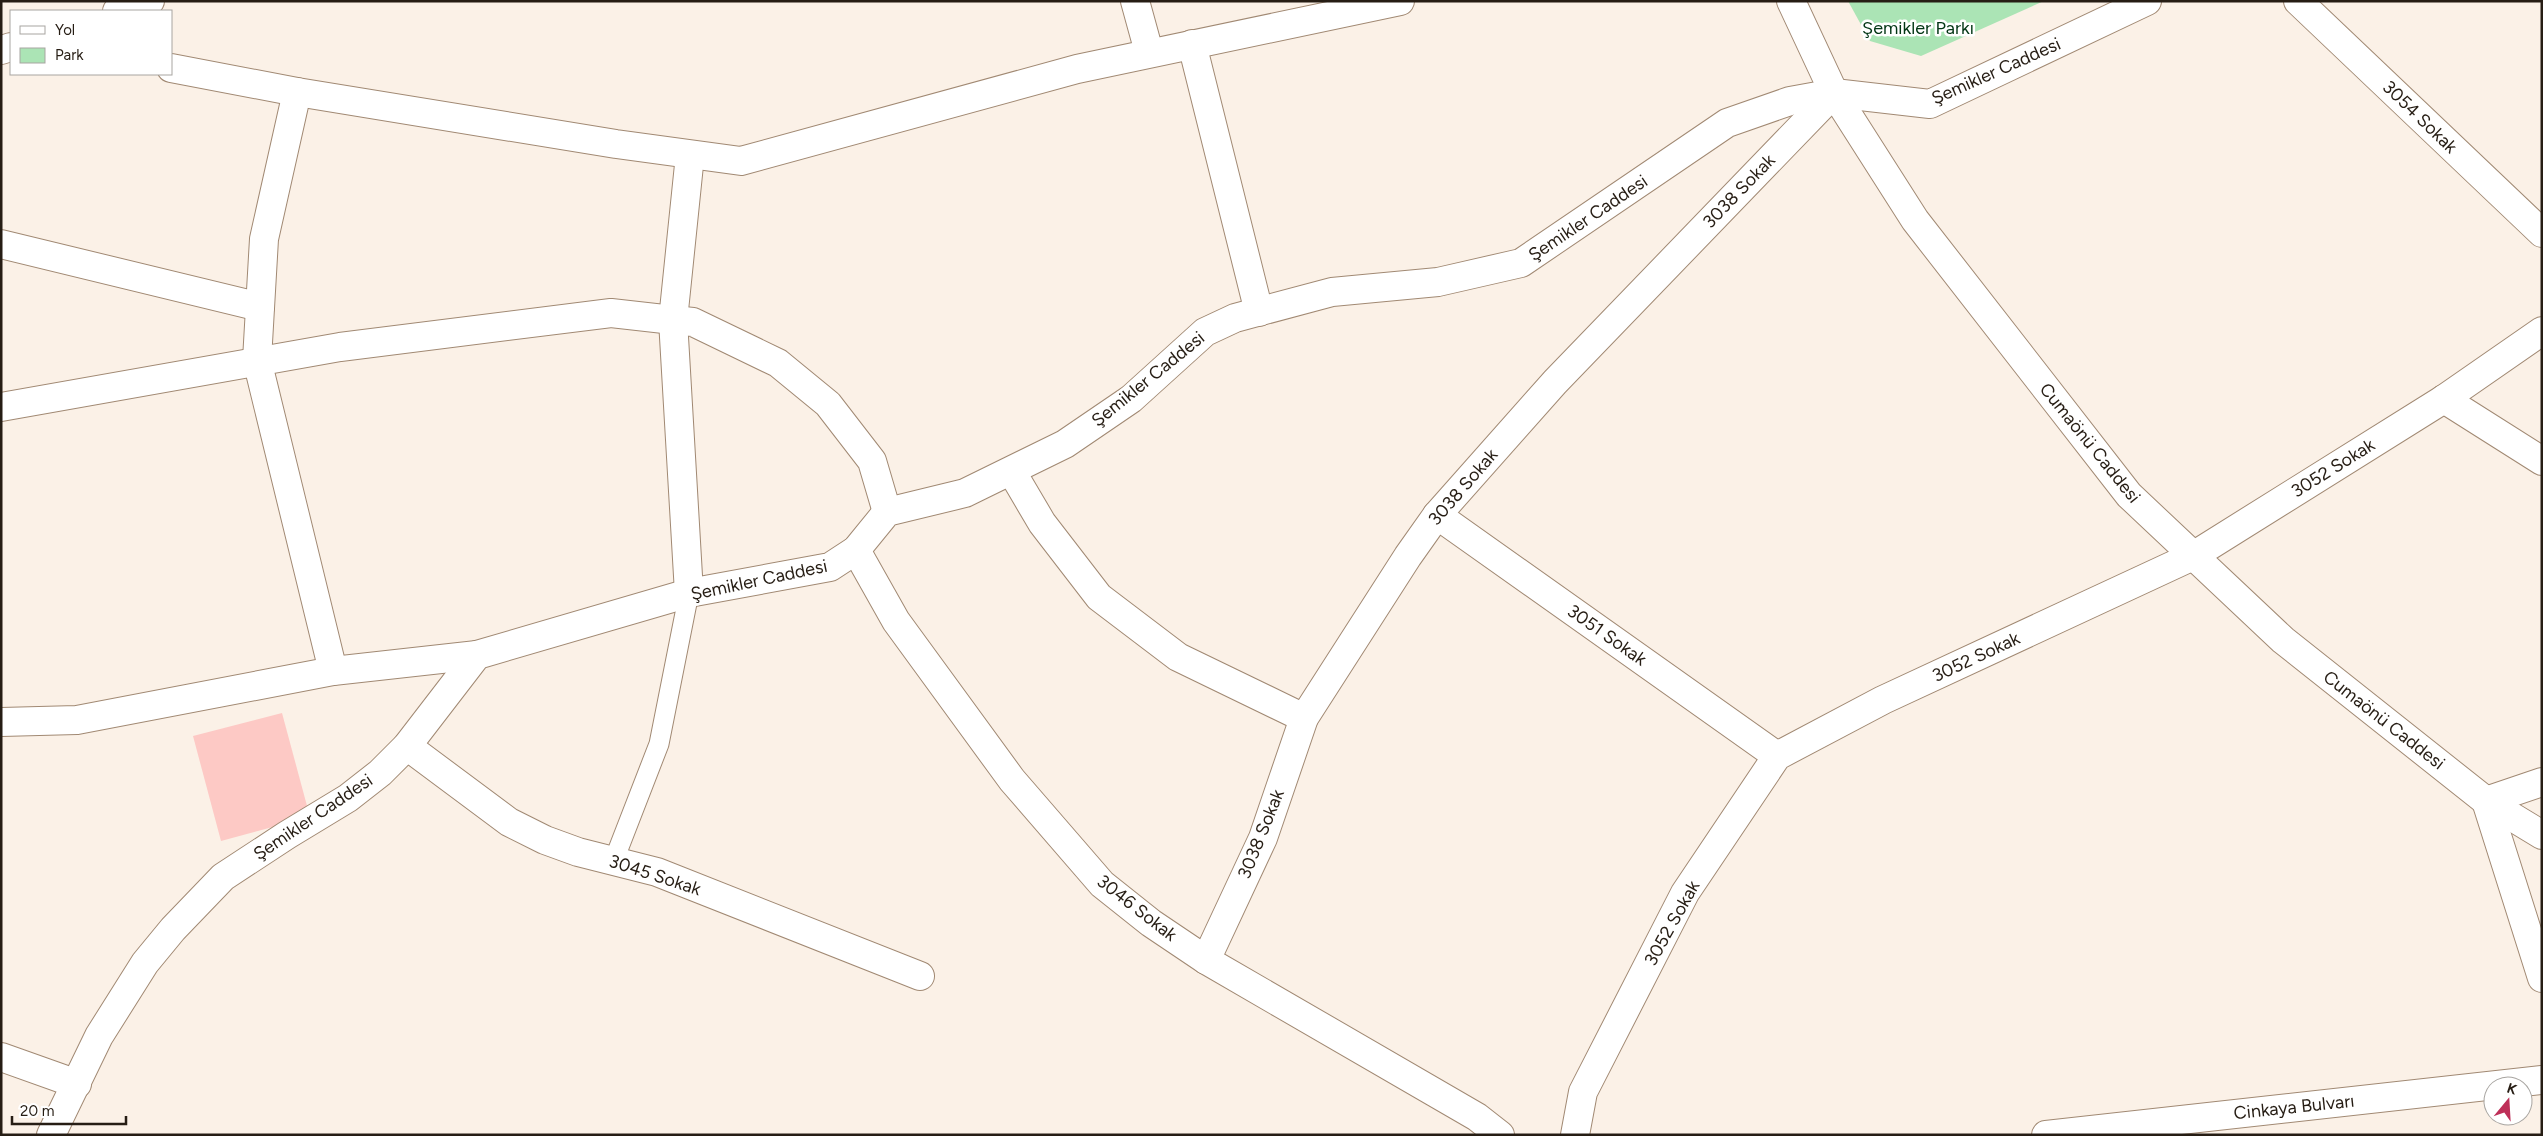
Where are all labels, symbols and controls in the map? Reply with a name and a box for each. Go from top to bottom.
legend [10,10,172,75]
park label: Şemikler Parkı [1862,17,1974,39]
text: Yol [55,21,75,39]
street label: Şemikler Caddesi [1928,33,2064,109]
text: Park [55,46,84,64]
street label: 3054 Sokak [2378,76,2462,158]
street label: 3038 Sokak [1698,149,1780,233]
street label: Şemikler Caddesi [1524,170,1652,266]
street label: Şemikler Caddesi [1087,327,1209,431]
street label: Cumaönü Caddesi [2035,379,2145,507]
street label: 3052 Sokak [2287,434,2379,502]
street label: 3038 Sokak [1424,444,1502,530]
street label: Şemikler Caddesi [689,555,829,605]
street label: 3051 Sokak [1563,600,1651,670]
street label: 3052 Sokak [1929,627,2024,687]
street label: Cumaönü Caddesi [2319,666,2449,774]
street label: Şemikler Caddesi [249,769,377,865]
street label: 3038 Sokak [1233,786,1289,882]
street label: 3045 Sokak [606,850,704,900]
street label: 3046 Sokak [1093,870,1181,946]
street label: 3052 Sokak [1640,876,1705,969]
north arrow [2483,1076,2533,1126]
text: K [2505,1080,2520,1099]
street label: Cinkaya Bulvarı [2233,1090,2355,1124]
scale bar [12,1094,126,1126]
text: 20 m [20,1102,54,1120]

